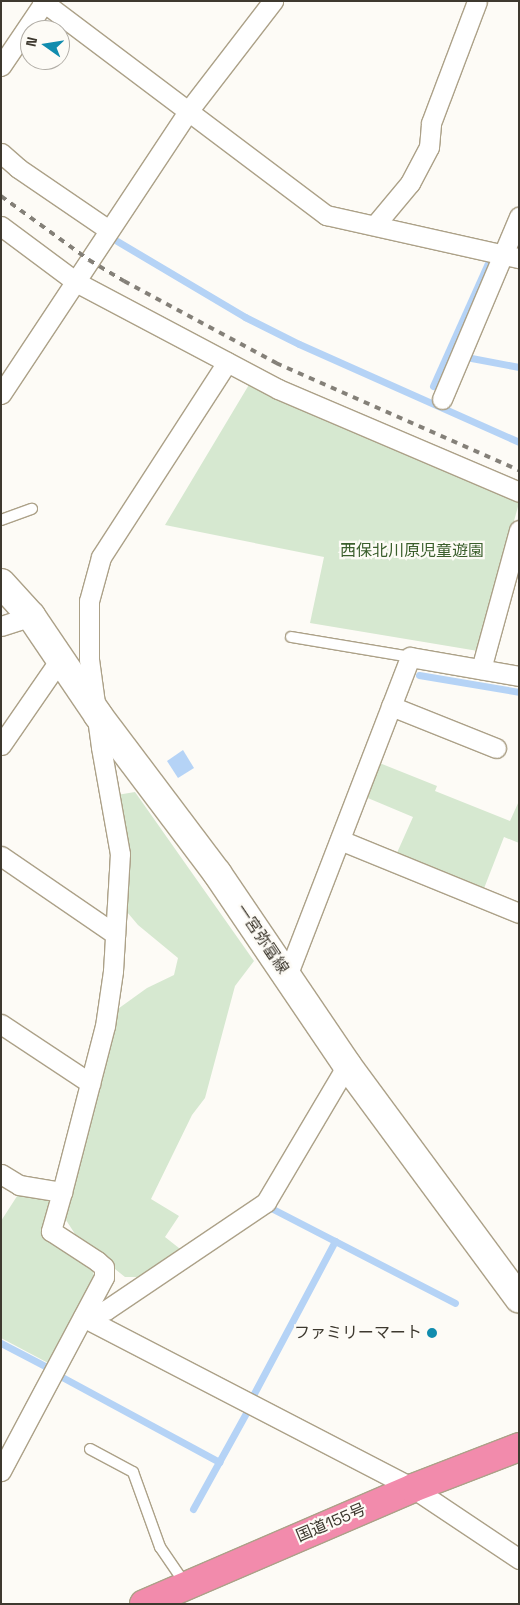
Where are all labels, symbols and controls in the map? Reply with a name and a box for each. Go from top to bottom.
north arrow [20,20,70,70]
text: N [22,35,41,48]
park label: 西保北川原児童遊園 [340,541,484,561]
street label: 一宮弥富線 [232,900,292,978]
place label: ファミリーマート [294,1323,422,1343]
marker: ファミリーマート [426,1327,438,1339]
street label: 国道155号 [293,1500,369,1546]

